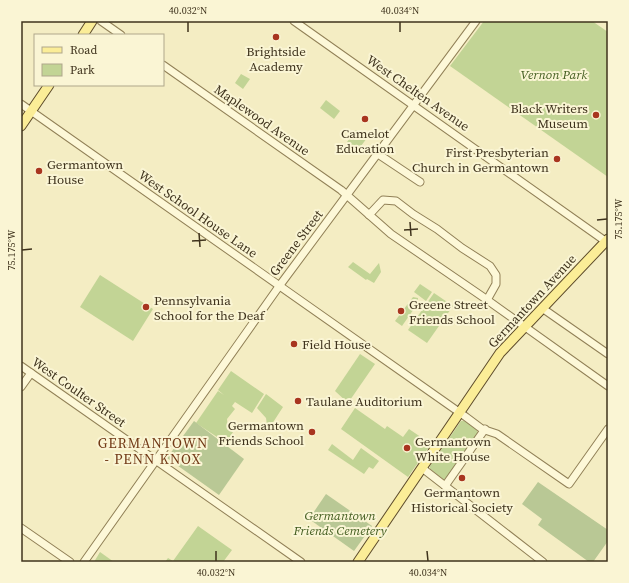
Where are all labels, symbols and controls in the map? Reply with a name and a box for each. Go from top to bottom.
text: 40.032°N [169,4,207,17]
text: 40.034°N [381,4,419,17]
marker: Brightside Academy [271,32,281,42]
legend [34,34,164,86]
text: Road [70,42,97,58]
place label: Brightside Academy [246,43,306,75]
street label: West Chelten Avenue [363,51,473,135]
text: Park [70,62,95,78]
park label: Vernon Park [521,66,588,83]
street label: Maplewood Avenue [211,81,313,159]
place label: Black Writers Museum [511,100,588,132]
marker: Black Writers Museum [591,110,601,120]
marker: Camelot Education [360,114,370,124]
place label: Camelot Education [336,125,394,157]
place label: First Presbyterian Church in Germantown [412,144,549,176]
marker: First Presbyterian Church in Germantown [552,154,562,164]
place label: Germantown House [47,156,123,188]
marker: Germantown House [34,166,44,176]
street label: West School House Lane [135,166,261,262]
text: 75.175°W [612,198,625,239]
street label: Greene Street [266,206,327,280]
text: 75.175°W [5,229,18,270]
street label: Germantown Avenue [484,250,580,351]
place label: Pennsylvania School for the Deaf [154,292,266,324]
place label: Greene Street Friends School [409,296,495,328]
marker: Pennsylvania School for the Deaf [141,302,151,312]
marker: Greene Street Friends School [396,306,406,316]
place label: Field House [302,336,371,353]
marker: Field House [289,339,299,349]
street label: West Coulter Street [29,353,130,431]
place label: Taulane Auditorium [306,393,423,410]
marker: Taulane Auditorium [293,396,303,406]
place label: Germantown Friends School [218,417,304,449]
marker: Germantown Friends School [307,427,317,437]
district label: GERMANTOWN - PENN KNOX [98,433,208,469]
place label: Germantown White House [415,433,491,465]
marker: Germantown White House [402,443,412,453]
marker: Germantown Historical Society [457,473,467,483]
place label: Germantown Historical Society [411,484,513,516]
park label: Germantown Friends Cemetery [292,507,387,539]
text: 40.032°N [197,566,235,579]
text: 40.034°N [409,566,447,579]

